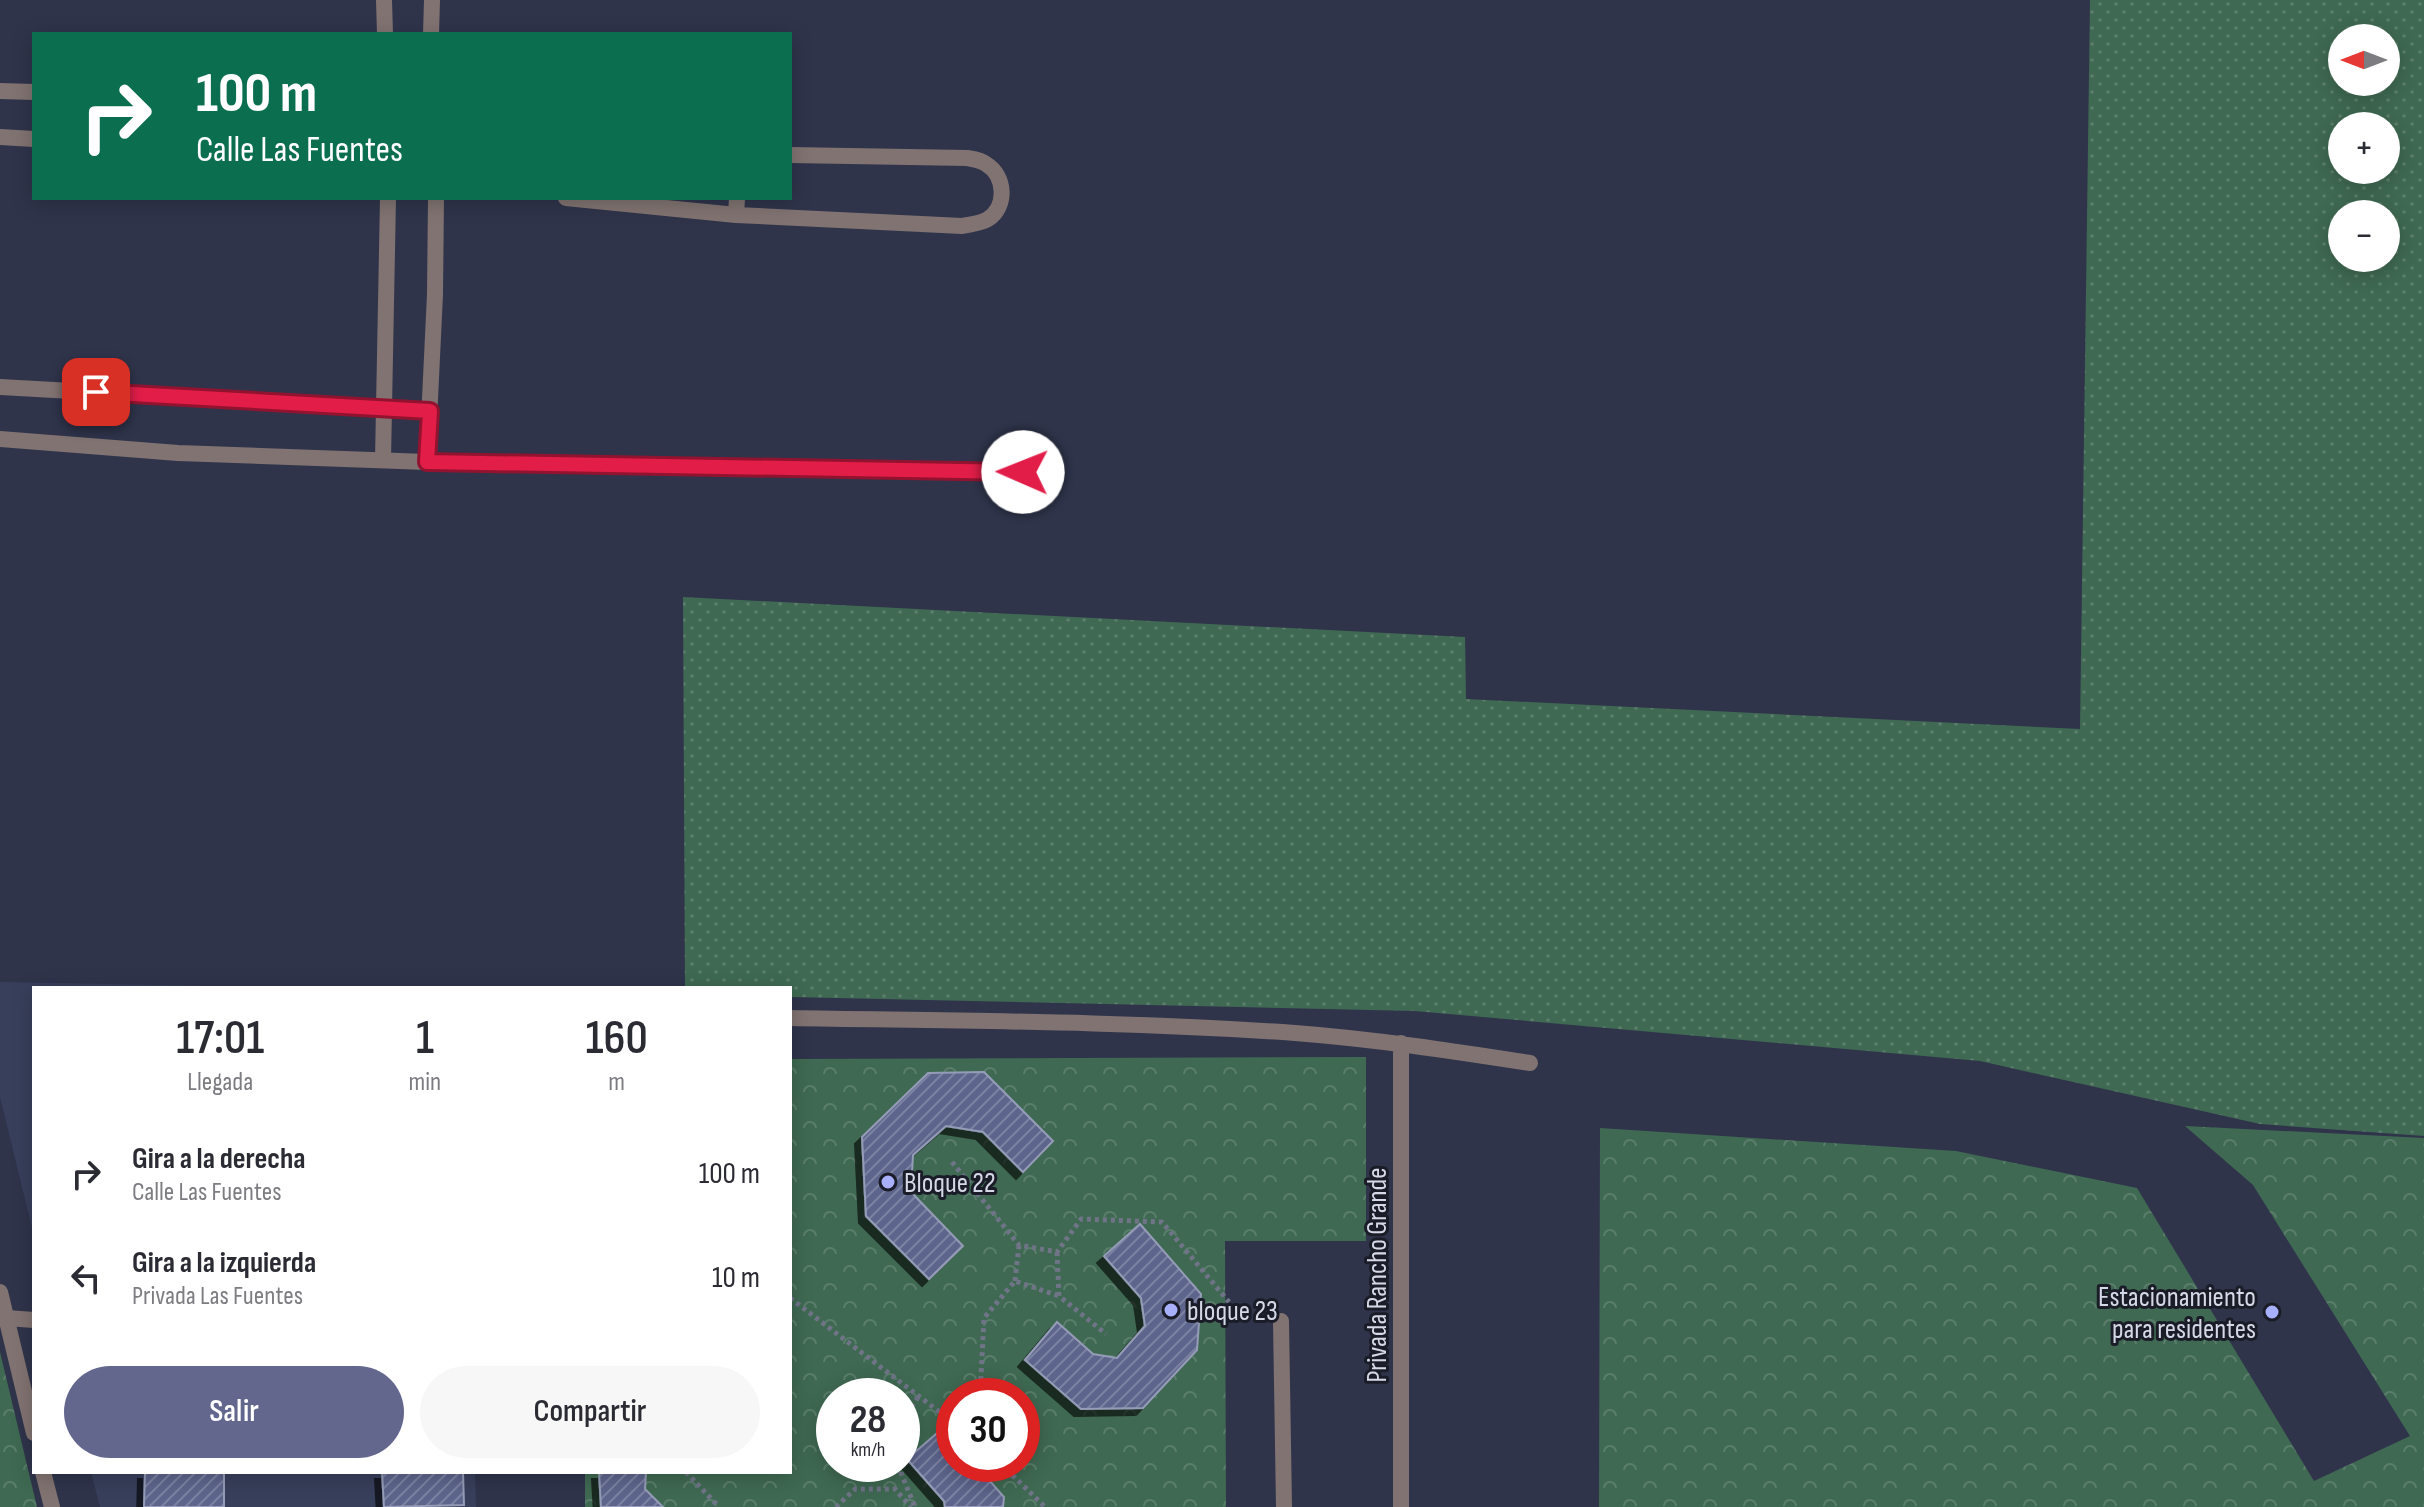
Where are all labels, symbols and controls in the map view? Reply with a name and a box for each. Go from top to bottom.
north arrow [2328,24,2400,96]
map controls [2328,24,2400,272]
text: 100 m [196,61,317,128]
icon: right [64,64,168,168]
button: + [2328,112,2400,184]
text: Calle Las Fuentes [196,129,403,172]
button: − [2328,200,2400,272]
pin [62,358,130,426]
icon: arrive [74,370,118,414]
position arrow [981,430,1065,514]
text: 17:01 [176,1010,264,1067]
text: 1 [416,1010,434,1067]
text: 160 [586,1010,648,1067]
text: Llegada [187,1067,253,1098]
text: min [409,1067,441,1098]
text: m [608,1067,625,1098]
text: Gira a la derecha [132,1141,306,1177]
icon: right [64,1152,108,1196]
text: 100 m [699,1156,760,1192]
place label: Bloque 22 [904,1167,995,1200]
street label: Privada Rancho Grande [1361,1167,1394,1383]
marker: Bloque 22 [879,1173,897,1191]
text: Calle Las Fuentes [132,1177,282,1208]
text: Gira a la izquierda [132,1245,316,1281]
icon: left [64,1256,108,1300]
text: 10 m [712,1260,760,1296]
text: Privada Las Fuentes [132,1281,303,1312]
place label: Estacionamiento para residentes [2098,1281,2256,1346]
place label: bloque 23 [1187,1295,1278,1328]
marker: bloque 23 [1162,1301,1180,1319]
marker: Estacionamiento para residentes [2263,1303,2281,1321]
button: Salir [64,1366,404,1458]
button: Compartir [420,1366,760,1458]
speed limit sign: 30 [936,1378,1040,1482]
text: 28 [850,1396,886,1444]
text: km/h [851,1438,885,1462]

